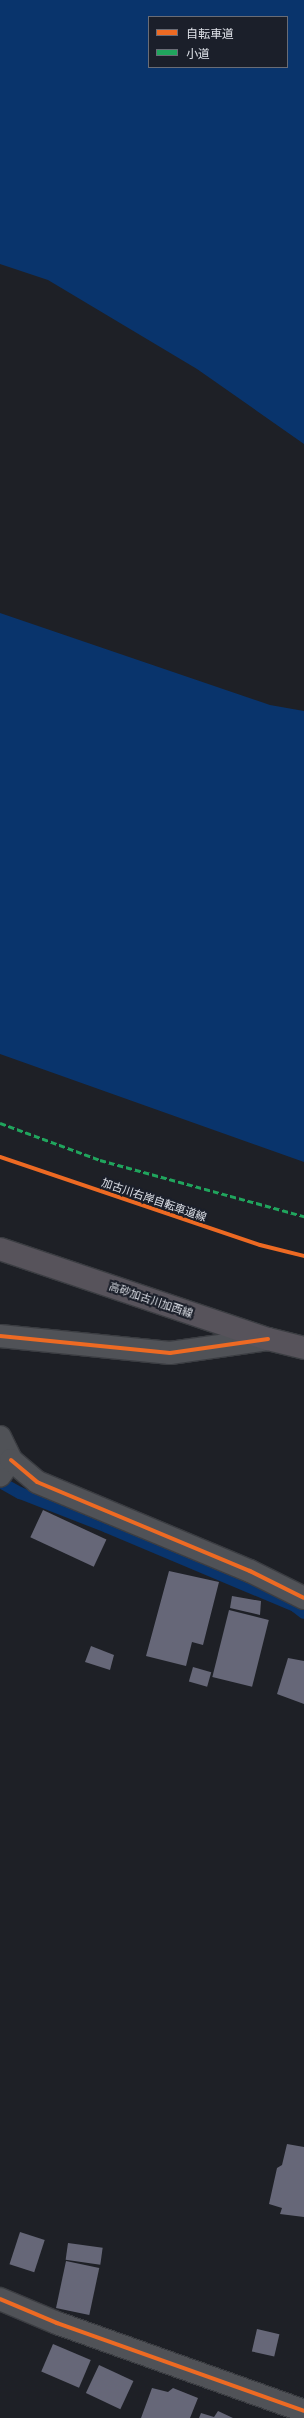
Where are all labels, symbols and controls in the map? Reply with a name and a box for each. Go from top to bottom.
legend [148,16,288,68]
text: 自転車道 [186,26,234,41]
text: 小道 [186,46,210,61]
street label: 加古川右岸自転車道線 [100,1176,208,1224]
street label: 高砂加古川加西線 [107,1279,195,1321]

